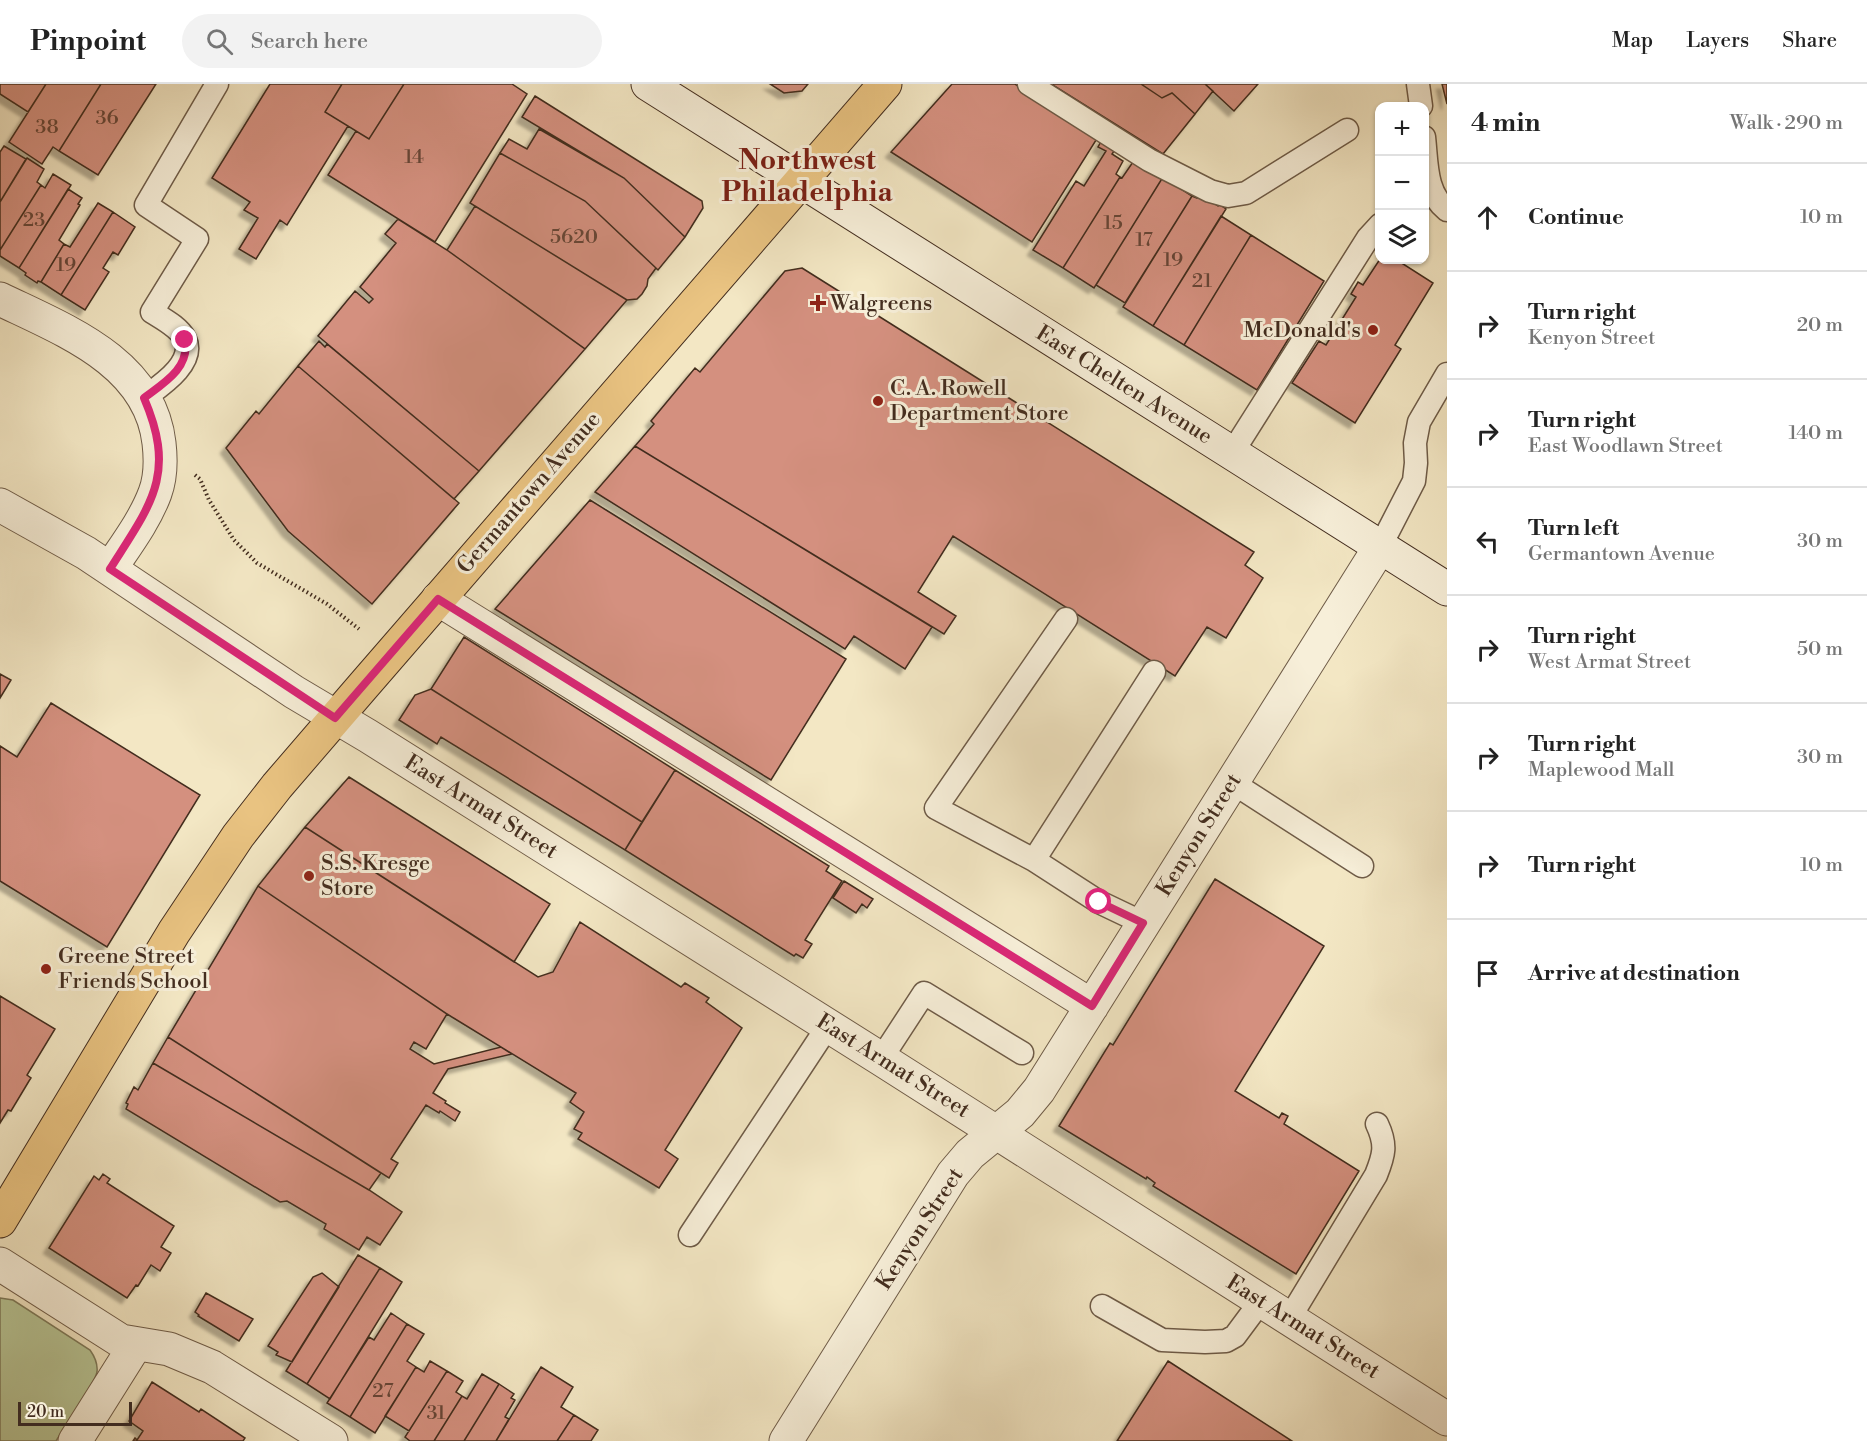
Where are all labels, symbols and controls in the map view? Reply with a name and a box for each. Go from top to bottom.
search box [182,14,602,68]
text: Pinpoint [30,24,146,59]
icon: search [203,25,236,58]
text: Search here [251,28,368,55]
text: Map [1612,28,1653,54]
text: Layers [1686,28,1749,54]
text: Share [1782,28,1837,54]
map controls [1375,102,1429,264]
button: + [1375,102,1429,156]
house number: 36 [95,106,119,131]
text: 4 min [1471,107,1541,139]
text: Walk · 290 m [1730,111,1843,136]
house number: 38 [35,115,59,140]
district label: Northwest Philadelphia [721,143,894,210]
house number: 14 [404,145,424,170]
button: − [1375,156,1429,210]
icon: ahead [1471,201,1504,234]
text: Continue [1528,204,1624,231]
text: 10 m [1800,205,1843,230]
house number: 23 [23,208,45,233]
button: layers [1375,210,1429,264]
house number: 15 [1103,211,1123,236]
house number: 5620 [550,225,598,250]
house number: 17 [1135,228,1153,253]
house number: 19 [1163,248,1183,273]
house number: 19 [56,253,76,278]
house number: 21 [1192,269,1213,294]
place label: Walgreens [829,290,932,317]
marker: Walgreens [811,296,825,310]
text: Turn right [1528,299,1636,326]
icon: right [1471,309,1504,342]
text: 20 m [1797,313,1843,338]
place label: McDonald's [1243,317,1361,344]
street label: East Chelten Avenue [1031,320,1217,450]
marker: McDonald's [1366,323,1380,337]
route end [171,326,197,352]
text: Kenyon Street [1528,326,1655,351]
place label: C. A. Rowell Department Store [890,375,1069,427]
marker: C. A. Rowell Department Store [871,394,885,408]
street label: Germantown Avenue [451,407,607,579]
text: Turn right [1528,407,1636,434]
icon: right [1471,417,1504,450]
text: 140 m [1788,421,1843,446]
text: East Woodlawn Street [1528,434,1723,459]
text: Turn left [1528,515,1619,542]
icon: left [1471,525,1504,558]
text: 30 m [1797,529,1843,554]
text: Germantown Avenue [1528,542,1715,567]
text: Turn right [1528,623,1636,650]
icon: right [1471,633,1504,666]
text: 50 m [1797,637,1843,662]
text: West Armat Street [1528,650,1691,675]
text: Turn right [1528,731,1636,758]
icon: right [1471,741,1504,774]
text: 30 m [1797,745,1843,770]
street label: East Armat Street [399,749,563,865]
text: Maplewood Mall [1528,758,1675,783]
street label: Kenyon Street [1150,768,1248,902]
icon: right [1471,849,1504,882]
place label: S.S. Kresge Store [321,850,430,902]
text: Turn right [1528,852,1636,879]
text: 10 m [1800,853,1843,878]
marker: S.S. Kresge Store [302,869,316,883]
route start [1085,888,1111,914]
place label: Greene Street Friends School [58,943,209,995]
icon: arrive [1471,957,1504,990]
text: Arrive at destination [1528,960,1740,987]
marker: Greene Street Friends School [39,962,53,976]
street label: East Armat Street [811,1008,975,1124]
street label: Kenyon Street [871,1163,970,1295]
street label: East Armat Street [1221,1269,1385,1385]
house number: 27 [372,1379,394,1404]
scale bar [18,1399,132,1426]
house number: 31 [426,1401,446,1426]
text: 20 m [27,1402,64,1422]

